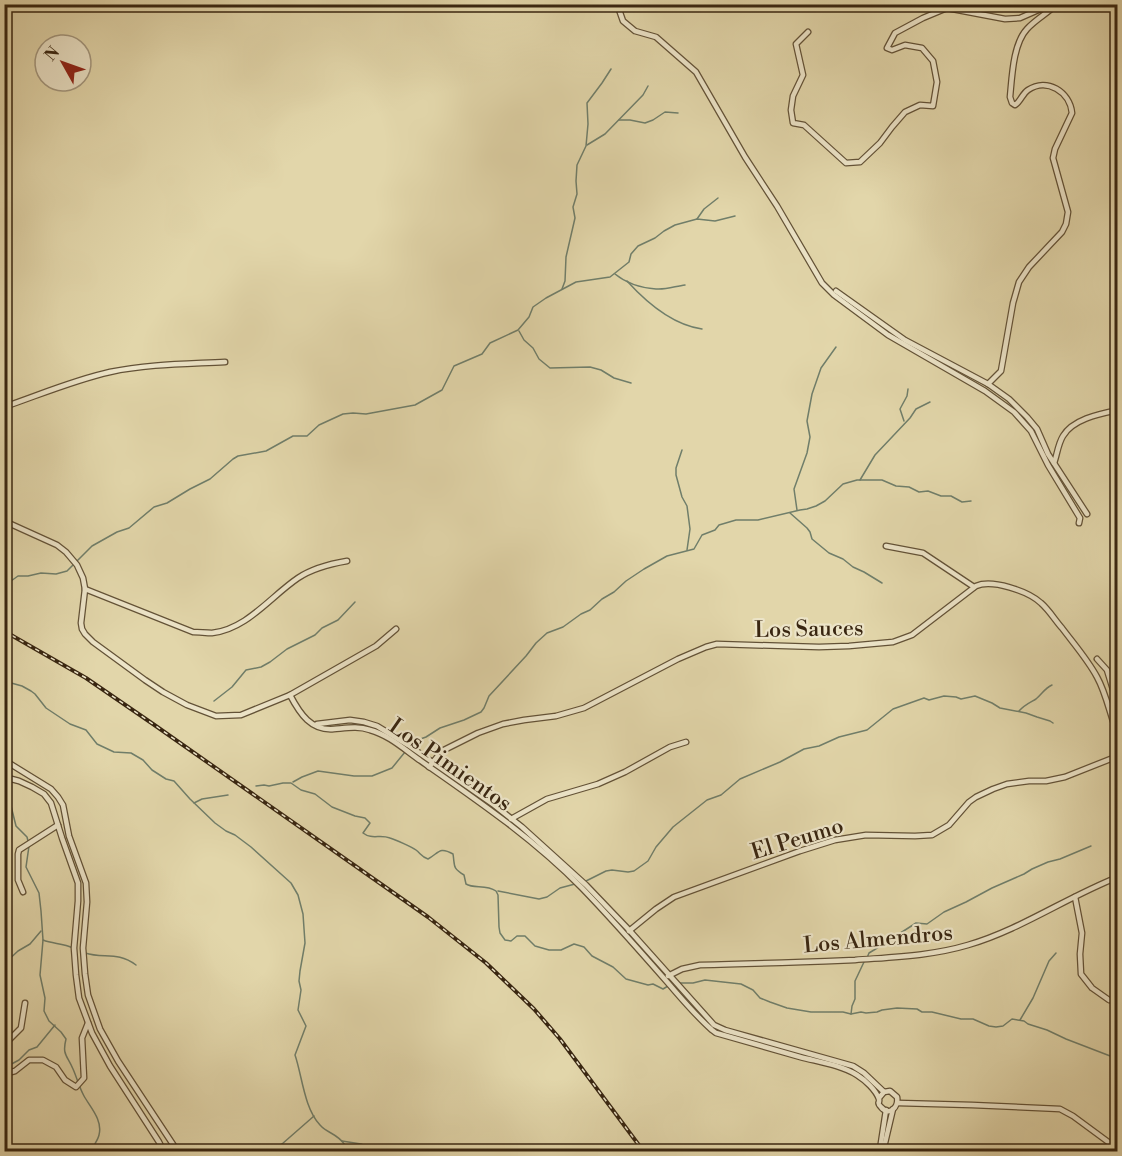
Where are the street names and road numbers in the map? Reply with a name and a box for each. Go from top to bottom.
street label: Los Sauces [754,615,864,644]
street label: Los Pimientos [384,713,517,817]
street label: El Peumo [748,813,847,866]
street label: Los Almendros [802,920,954,959]

